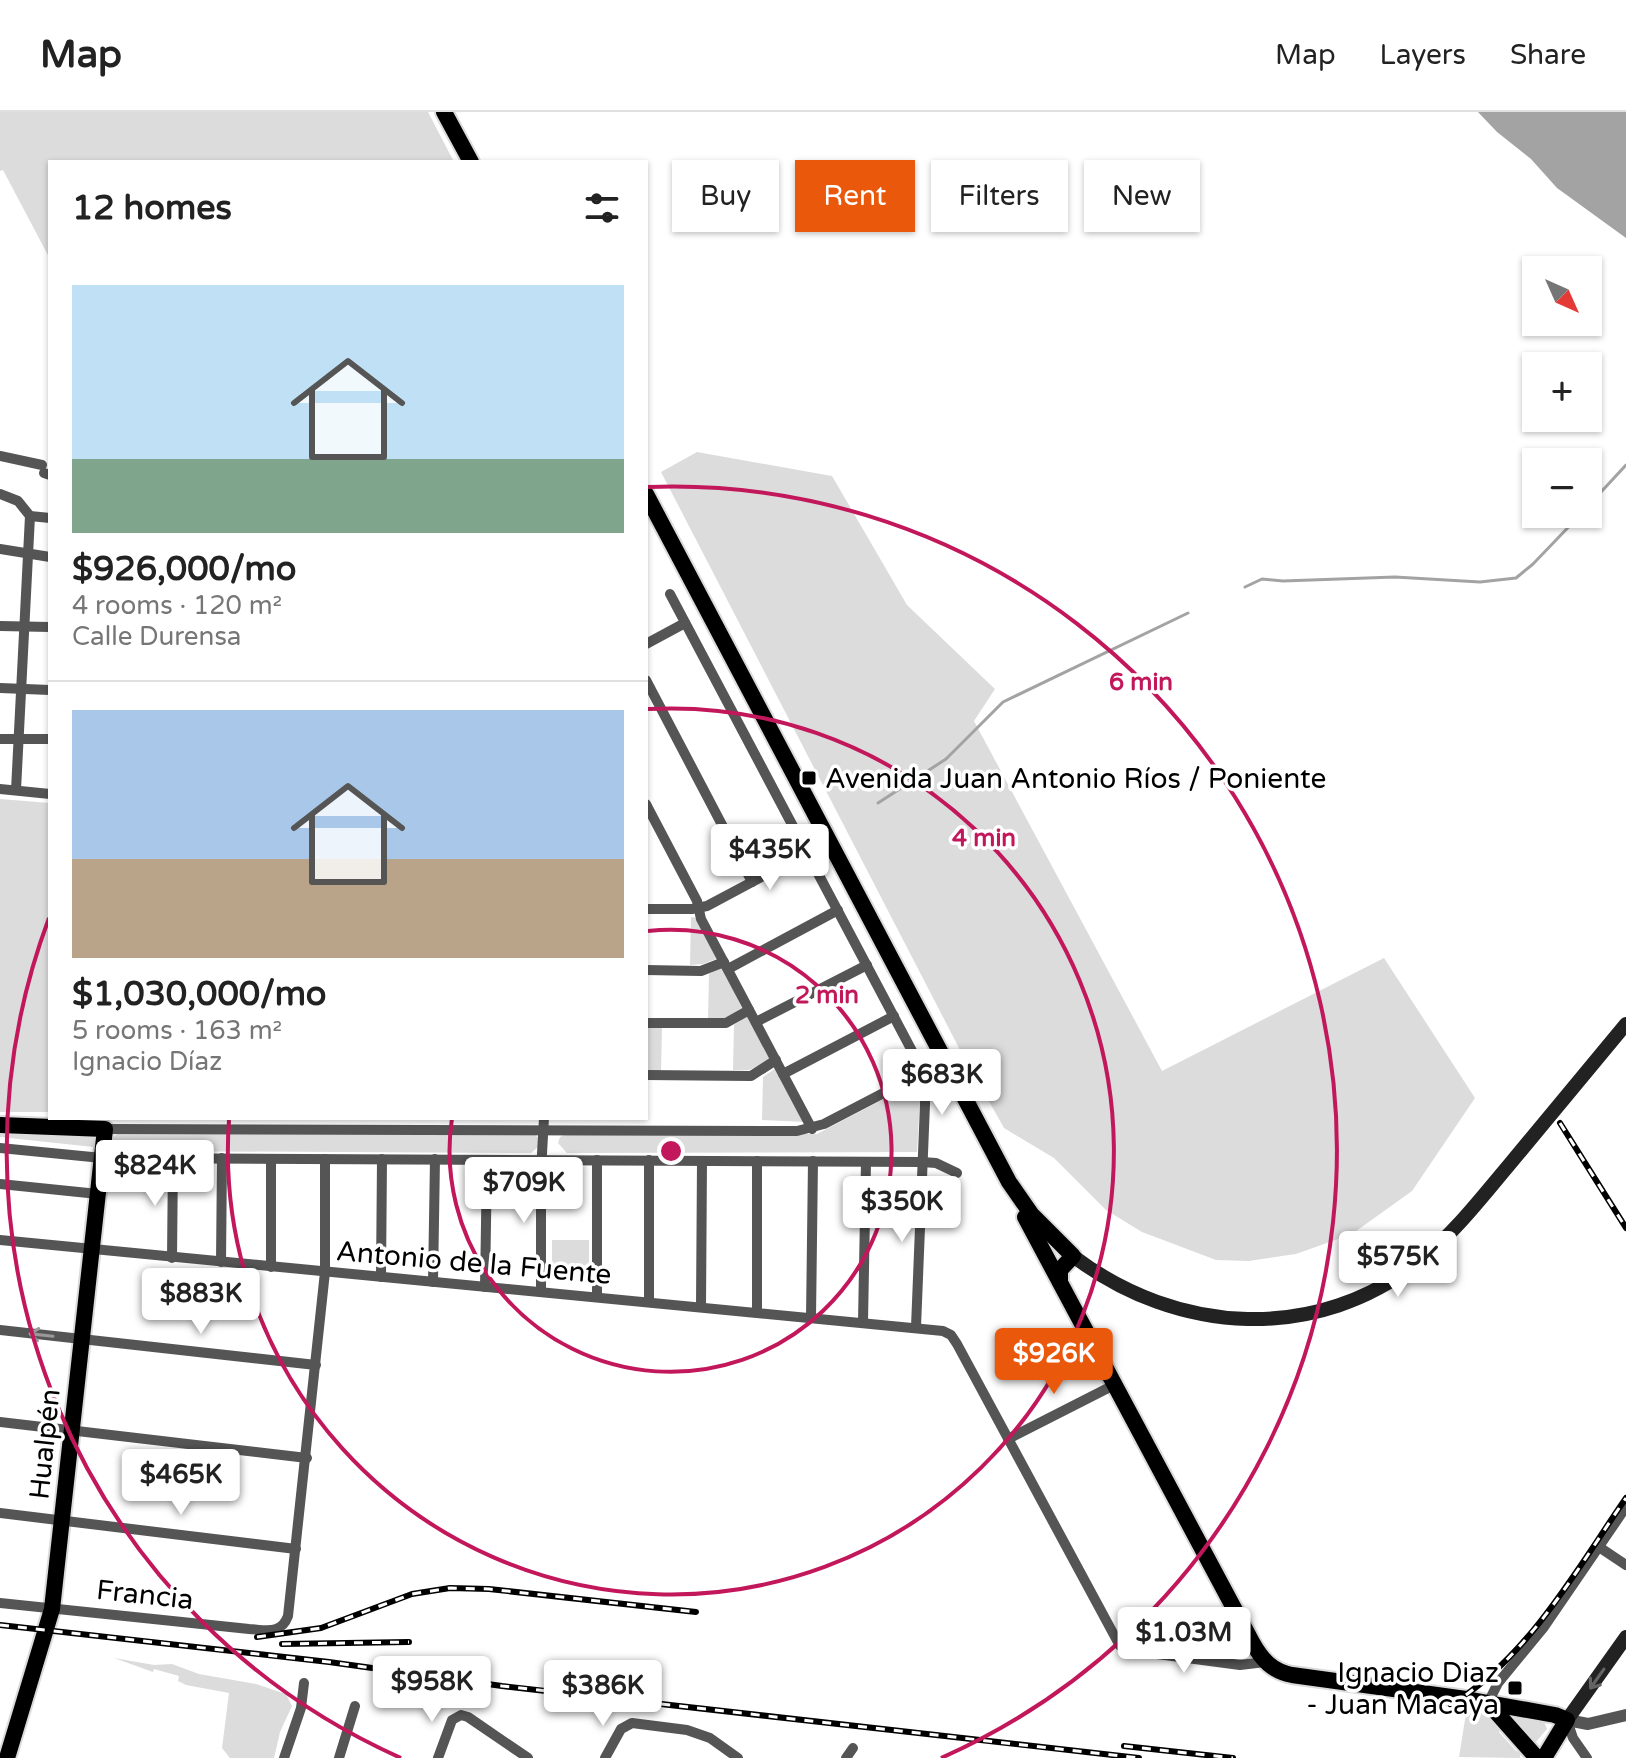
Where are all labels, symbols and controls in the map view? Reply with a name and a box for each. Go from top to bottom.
text: Map [40,32,122,78]
text: Map [1275,38,1336,72]
text: Layers [1380,38,1466,72]
text: Share [1510,38,1586,72]
chip: Buy [672,160,779,232]
chip: Rent [795,160,915,232]
chip: Filters [931,160,1068,232]
chip: New [1084,160,1200,232]
icon: filters [580,186,624,230]
text: 12 homes [72,188,232,229]
north arrow [1522,256,1602,336]
map controls [1522,256,1602,528]
icon: home [276,337,420,481]
button: + [1522,352,1602,432]
button: − [1522,448,1602,528]
text: $926,000/mo [72,549,296,590]
text: 4 rooms · 120 m² [72,590,282,621]
text: Calle Durensa [72,621,241,652]
text: 6 min [1109,668,1173,697]
icon: home [276,762,420,906]
place label: Avenida Juan Antonio Ríos / Poniente [825,762,1326,796]
marker: Avenida Juan Antonio Ríos / Poniente [800,769,818,787]
pin: $435K [714,824,826,892]
text: 4 min [952,824,1016,853]
text: $435K [729,834,811,865]
text: $1,030,000/mo [72,974,327,1015]
text: 2 min [795,981,859,1010]
text: 5 rooms · 163 m² [72,1015,282,1046]
text: Ignacio Díaz [72,1046,222,1077]
pin: $683K [886,1049,998,1117]
text: $683K [901,1059,983,1090]
centre of rings [657,1137,685,1165]
pin: $824K [99,1140,211,1208]
text: $824K [114,1150,196,1181]
pin: $709K [468,1157,580,1225]
text: $709K [483,1167,565,1198]
pin: $350K [846,1176,958,1244]
text: $350K [861,1186,943,1217]
pin: $575K [1342,1231,1454,1299]
street label: Antonio de la Fuente [335,1234,613,1292]
text: $575K [1357,1241,1439,1272]
pin: $883K [145,1268,257,1336]
text: $883K [160,1278,242,1309]
one-way arrow [28,1327,55,1342]
pin: $926K [998,1328,1110,1396]
text: $926K [1013,1338,1095,1369]
street label: Hualpén [22,1387,68,1501]
pin: $465K [125,1449,237,1517]
text: $465K [140,1459,222,1490]
street label: Francia [95,1573,195,1617]
pin: $1.03M [1119,1607,1249,1675]
text: $1.03M [1136,1617,1232,1648]
pin: $958K [376,1656,488,1724]
place label: Ignacio Diaz - Juan Macaya [1306,1656,1499,1722]
pin: $386K [547,1660,659,1728]
text: $958K [391,1666,473,1697]
one-way arrow [1589,1668,1605,1690]
text: $386K [562,1670,644,1701]
marker: Ignacio Diaz - Juan Macaya [1506,1679,1524,1697]

